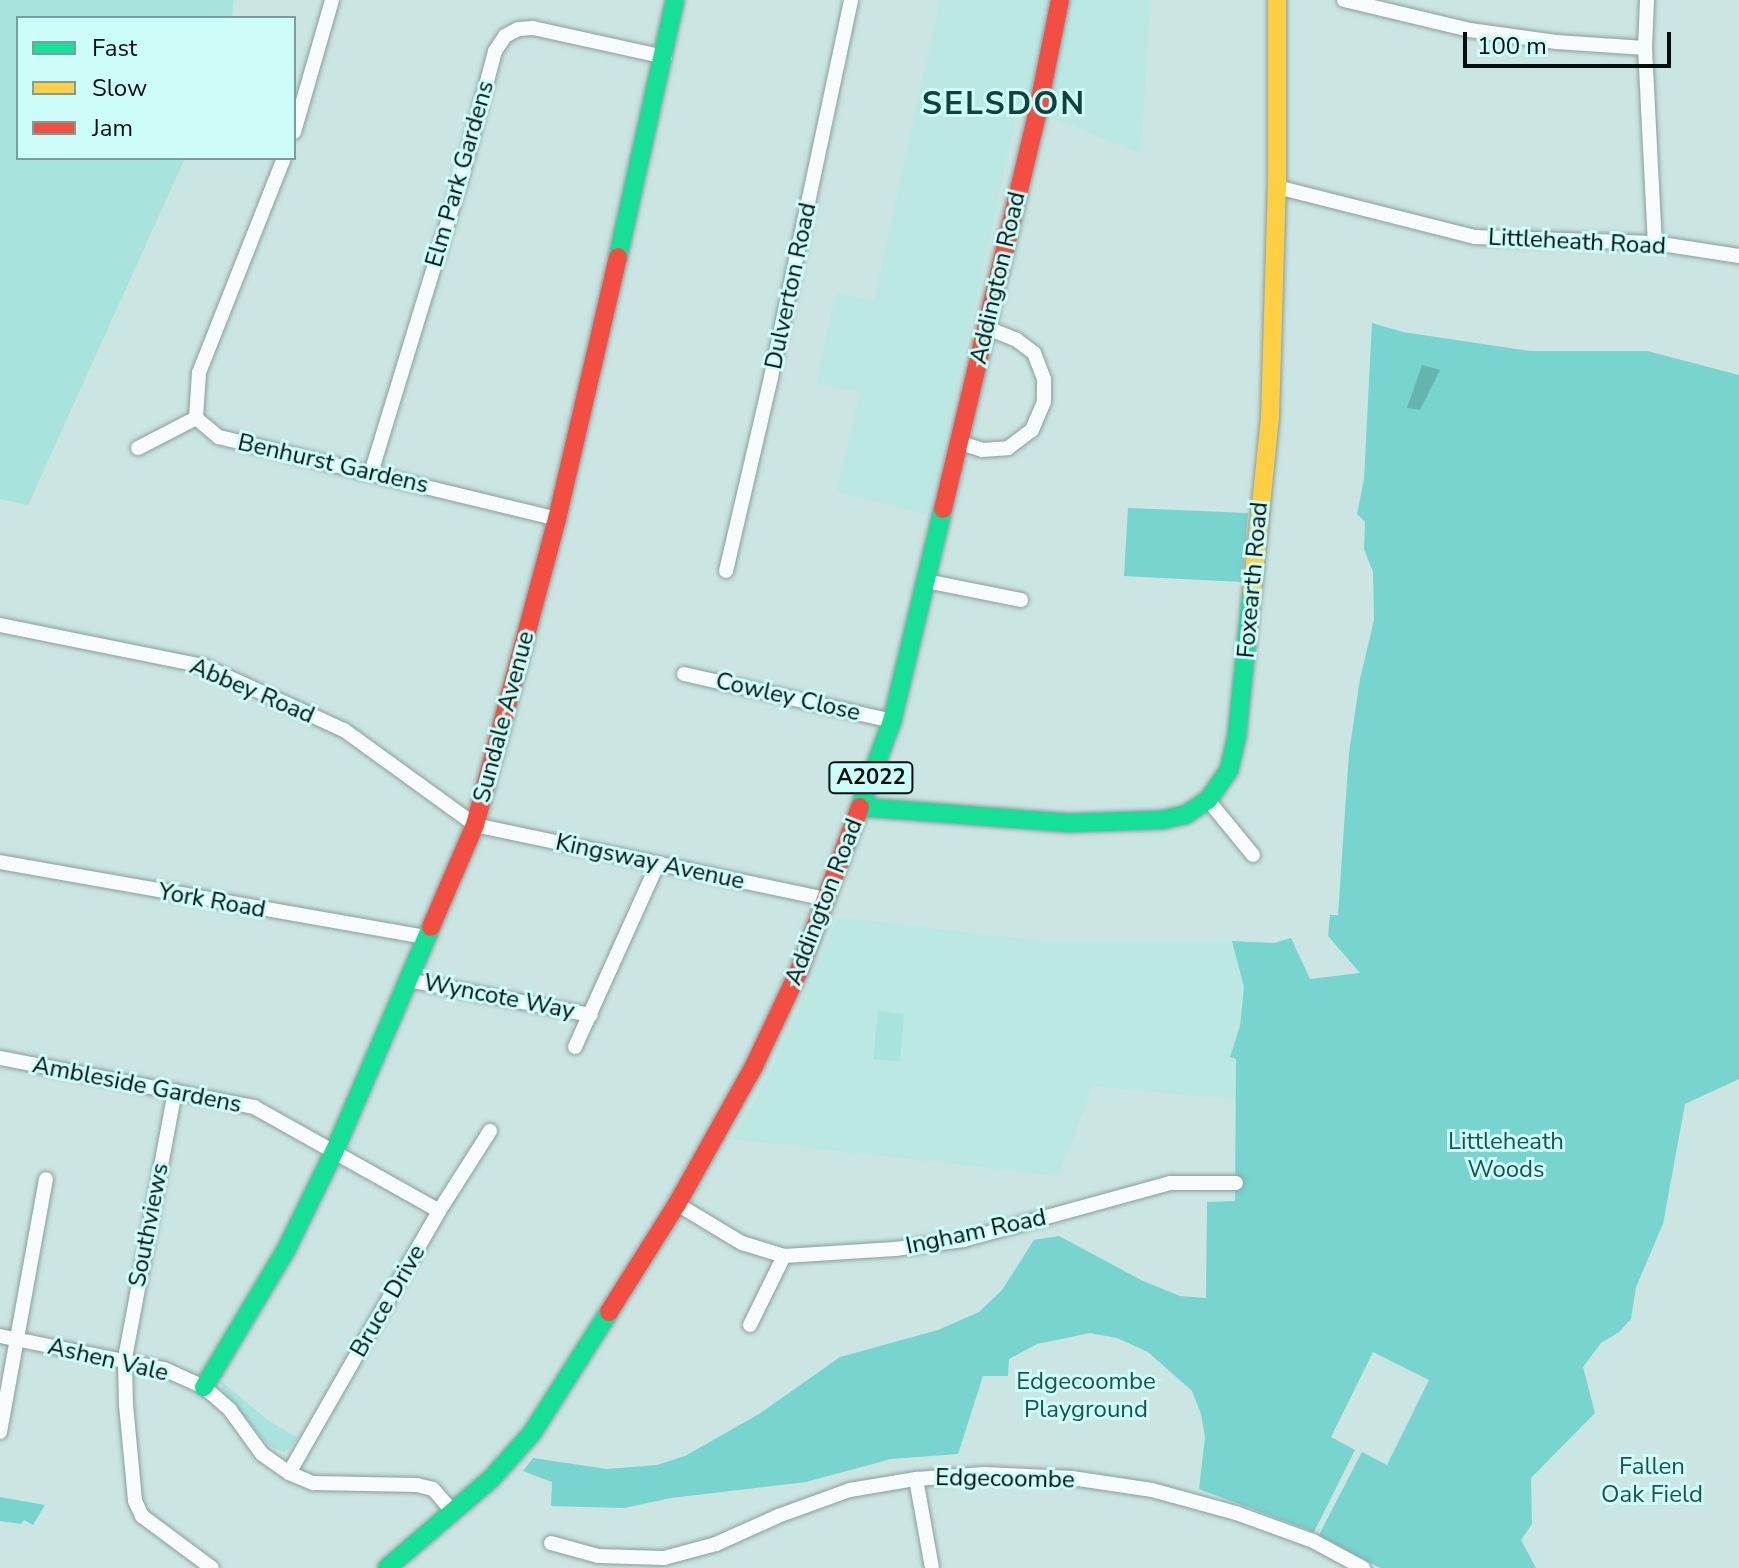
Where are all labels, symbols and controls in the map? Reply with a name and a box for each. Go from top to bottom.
legend [16,16,296,160]
scale bar [1467,16,1675,66]
text: 100 m [1477,30,1547,62]
text: Fast [92,32,137,64]
text: Slow [92,72,147,104]
street label: Elm Park Gardens [420,78,500,270]
district label: SELSDON [922,85,1086,123]
text: Jam [92,112,133,144]
street label: Addington Road [964,189,1032,367]
street label: Dulverton Road [759,200,823,372]
street label: Littleheath Road [1487,223,1667,261]
street label: Benhurst Gardens [235,428,431,500]
street label: Foxearth Road [1232,501,1274,659]
street label: Sundale Avenue [467,628,541,806]
street label: Abbey Road [185,652,319,730]
street label: Cowley Close [713,666,863,728]
road number: A2022 [827,760,915,796]
street label: Addington Road [779,815,869,989]
street label: Kingsway Avenue [553,828,747,896]
street label: York Road [156,877,268,925]
street label: Wyncote Way [421,968,577,1026]
street label: Ambleside Gardens [30,1051,244,1119]
park label: Littleheath Woods [1448,1128,1564,1184]
street label: Southviews [123,1161,175,1289]
street label: Ingham Road [903,1203,1049,1261]
street label: Bruce Drive [344,1240,432,1362]
street label: Ashen Vale [45,1332,171,1388]
park label: Edgecoombe Playground [1016,1368,1156,1424]
park label: Fallen Oak Field [1601,1453,1703,1509]
street label: Edgecoombe [935,1463,1075,1495]

